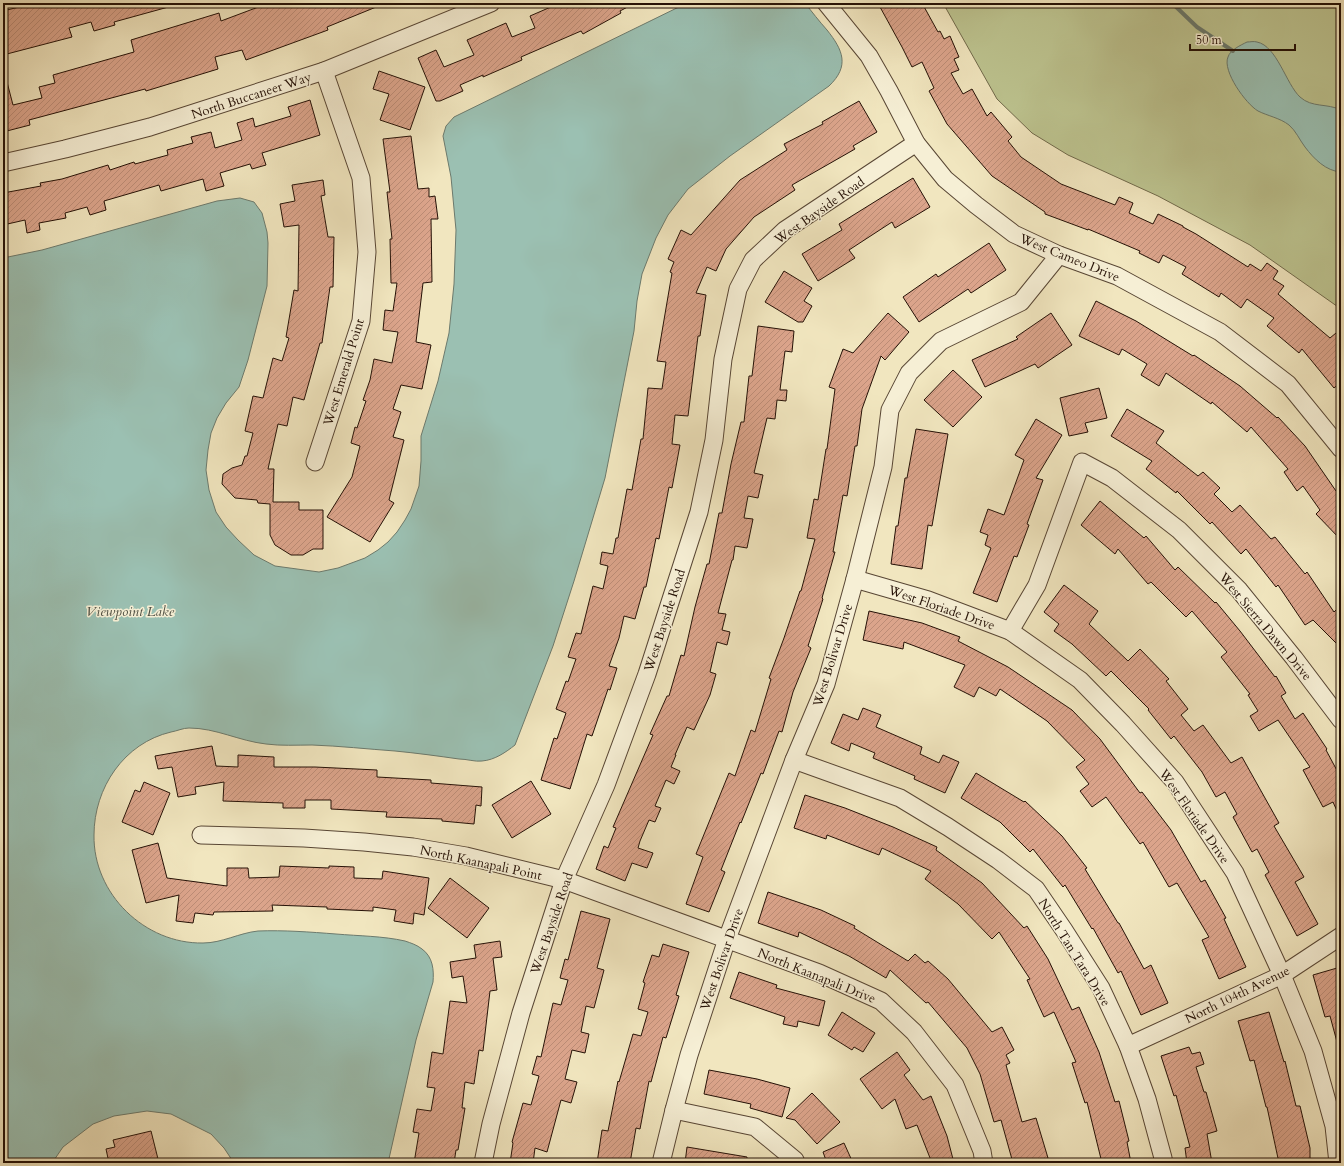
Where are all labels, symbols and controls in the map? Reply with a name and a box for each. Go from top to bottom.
scale bar [1190,26,1295,52]
text: 50 m [1196,32,1223,48]
street label: North Buccaneer Way [189,68,314,124]
street label: West Bayside Road [770,173,868,249]
street label: West Cameo Drive [1016,229,1123,286]
street label: West Emerald Point [319,317,369,429]
street label: West Bayside Road [640,567,690,675]
street label: West Sierra Dawn Drive [1214,568,1316,685]
street label: West Floriade Drive [885,581,998,635]
street label: West Bolivar Drive [808,601,857,710]
water label: Viewpoint Lake [86,602,175,621]
street label: West Floriade Drive [1154,765,1234,868]
street label: North Kaanapali Point [418,841,543,885]
street label: West Bayside Road [526,870,578,978]
street label: North Tan Tara Drive [1034,895,1115,1010]
street label: West Bolivar Drive [696,906,748,1014]
street label: North Kaanapali Drive [755,944,878,1008]
street label: North 104th Avenue [1182,962,1293,1028]

